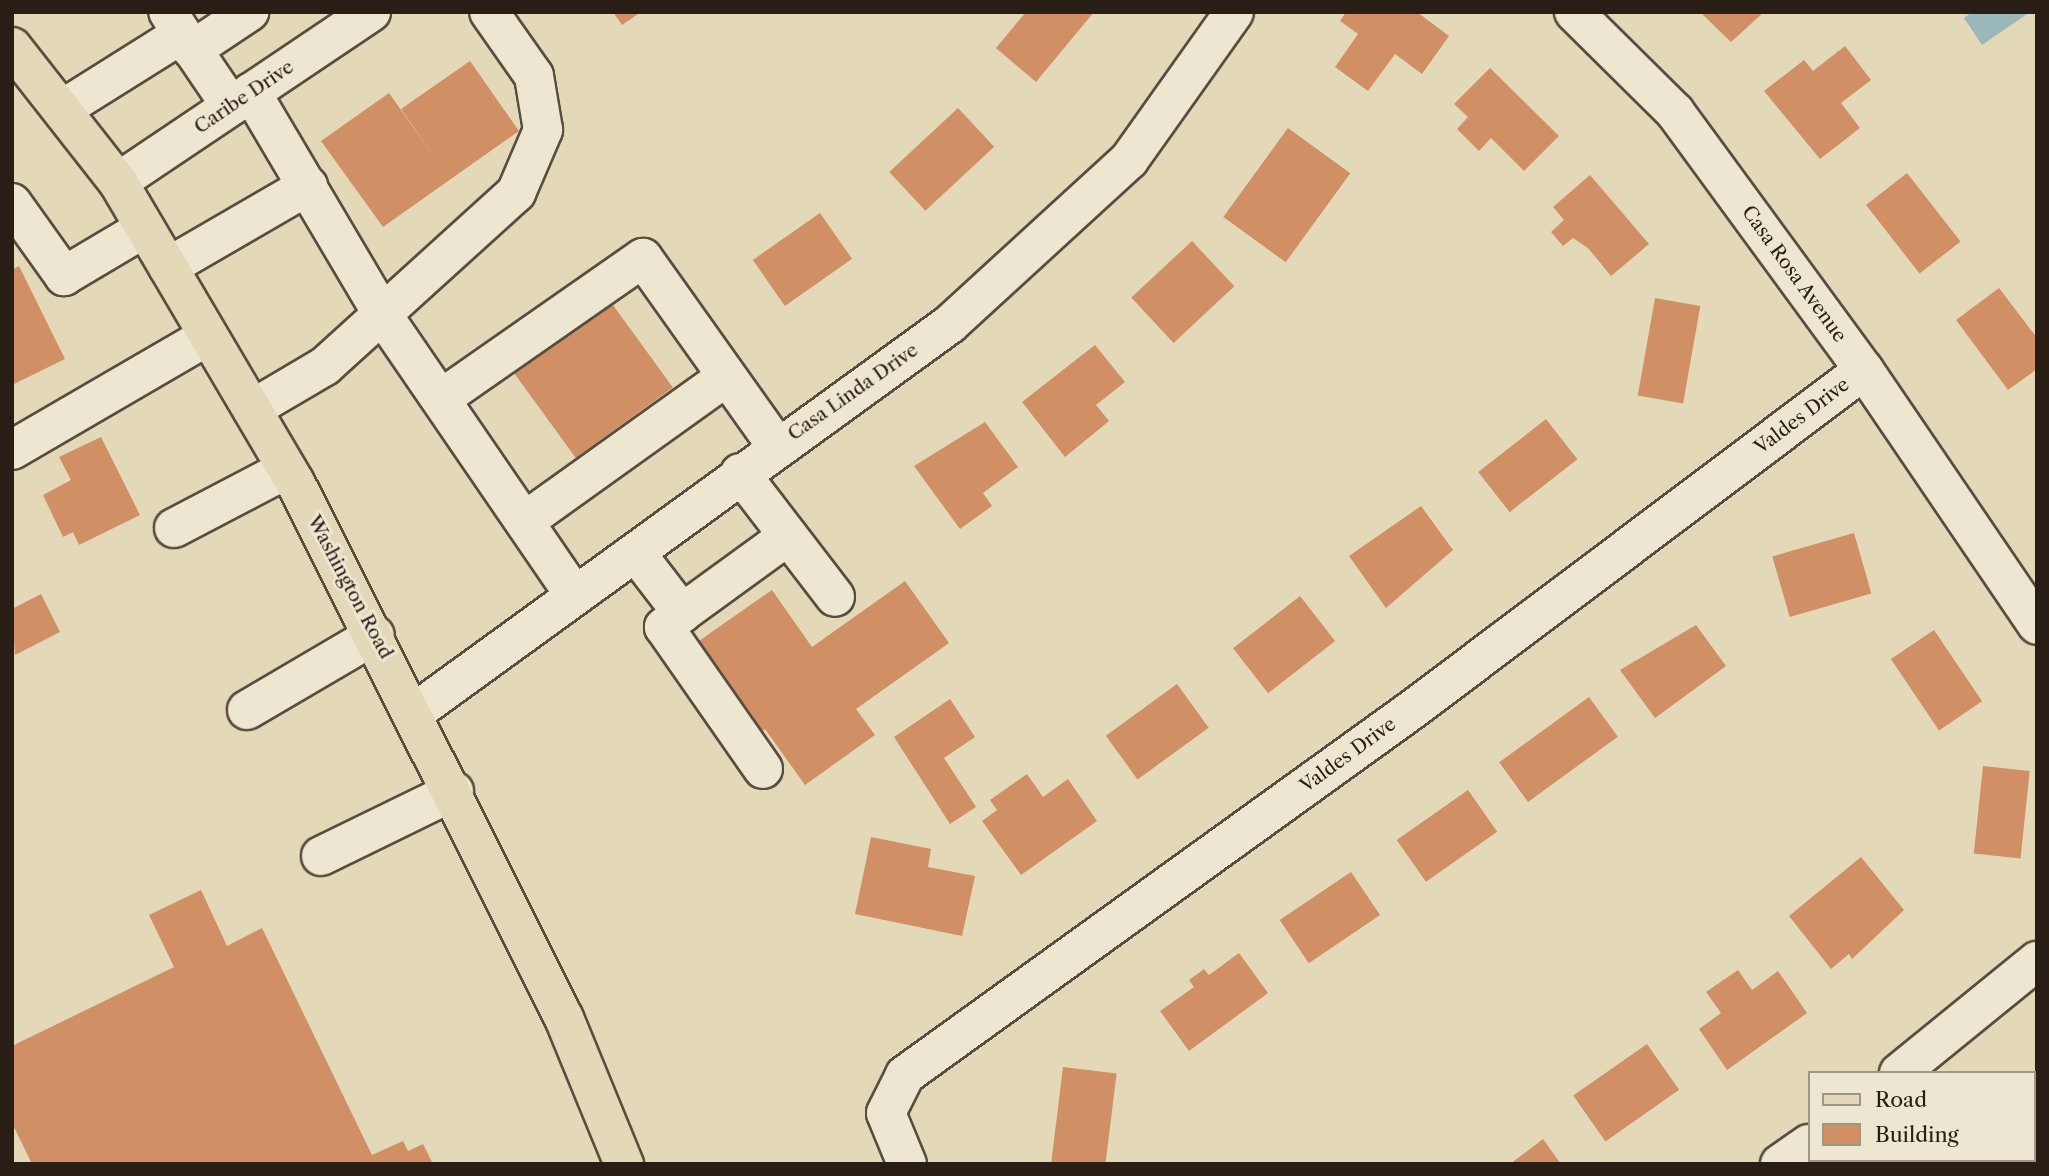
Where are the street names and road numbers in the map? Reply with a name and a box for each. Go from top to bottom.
street label: Caribe Drive [190,55,298,139]
street label: Casa Rosa Avenue [1736,201,1852,347]
street label: Casa Linda Drive [783,338,923,446]
street label: Valdes Drive [1750,373,1854,459]
street label: Washington Road [303,511,397,663]
street label: Valdes Drive [1296,713,1400,797]

